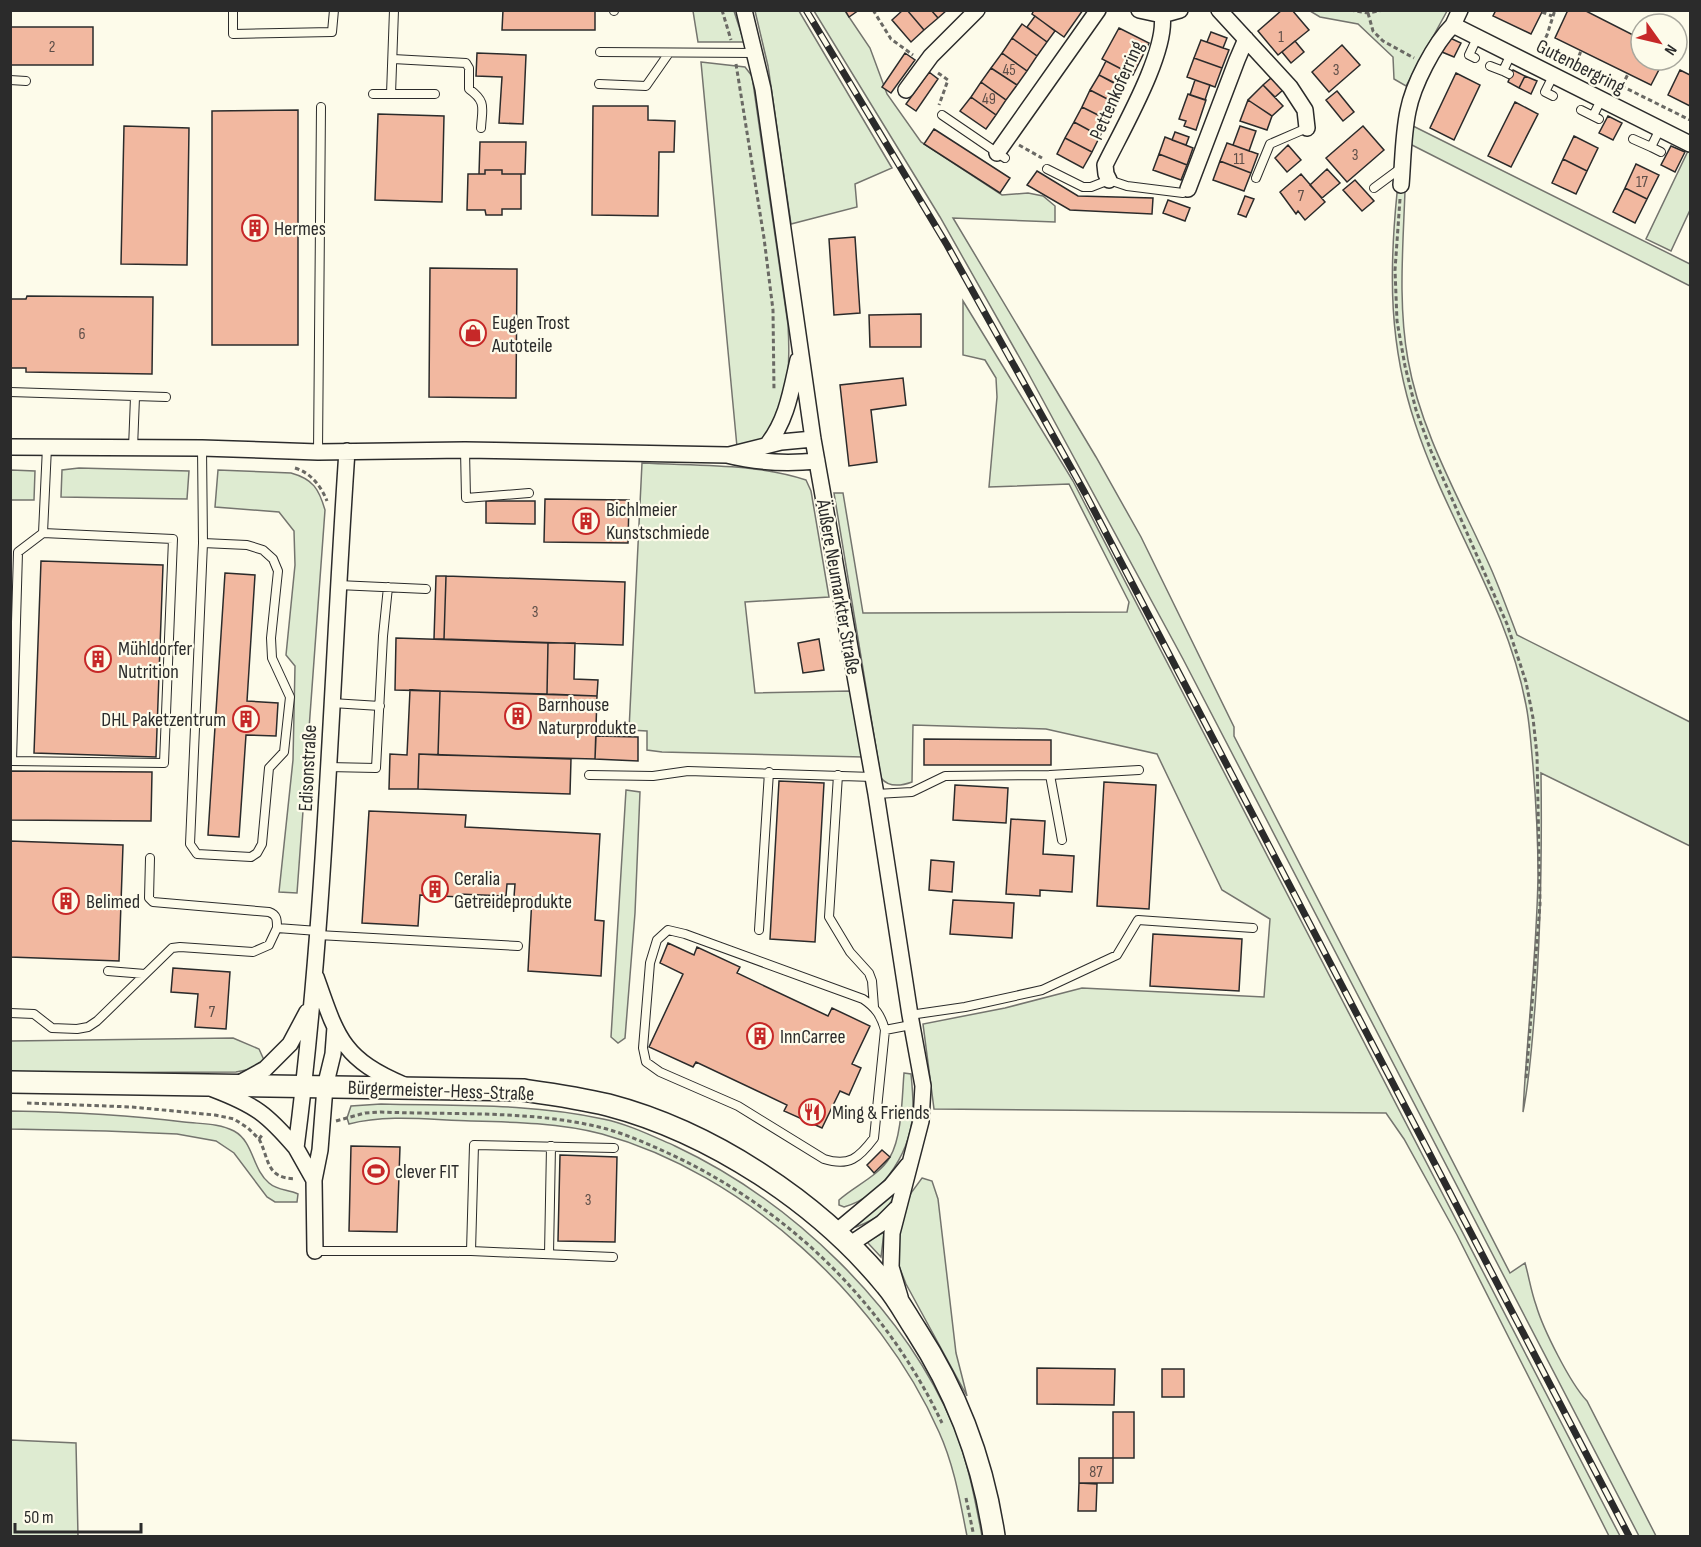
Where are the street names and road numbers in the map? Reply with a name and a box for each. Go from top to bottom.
street label: Gutenbergring [1532,34,1629,99]
street label: Pettenkoferring [1084,37,1149,144]
street label: Äußere Neumarkter Straße [811,497,865,677]
street label: Edisonstraße [294,724,322,812]
street label: Bürgermeister-Hess-Straße [347,1076,535,1106]

